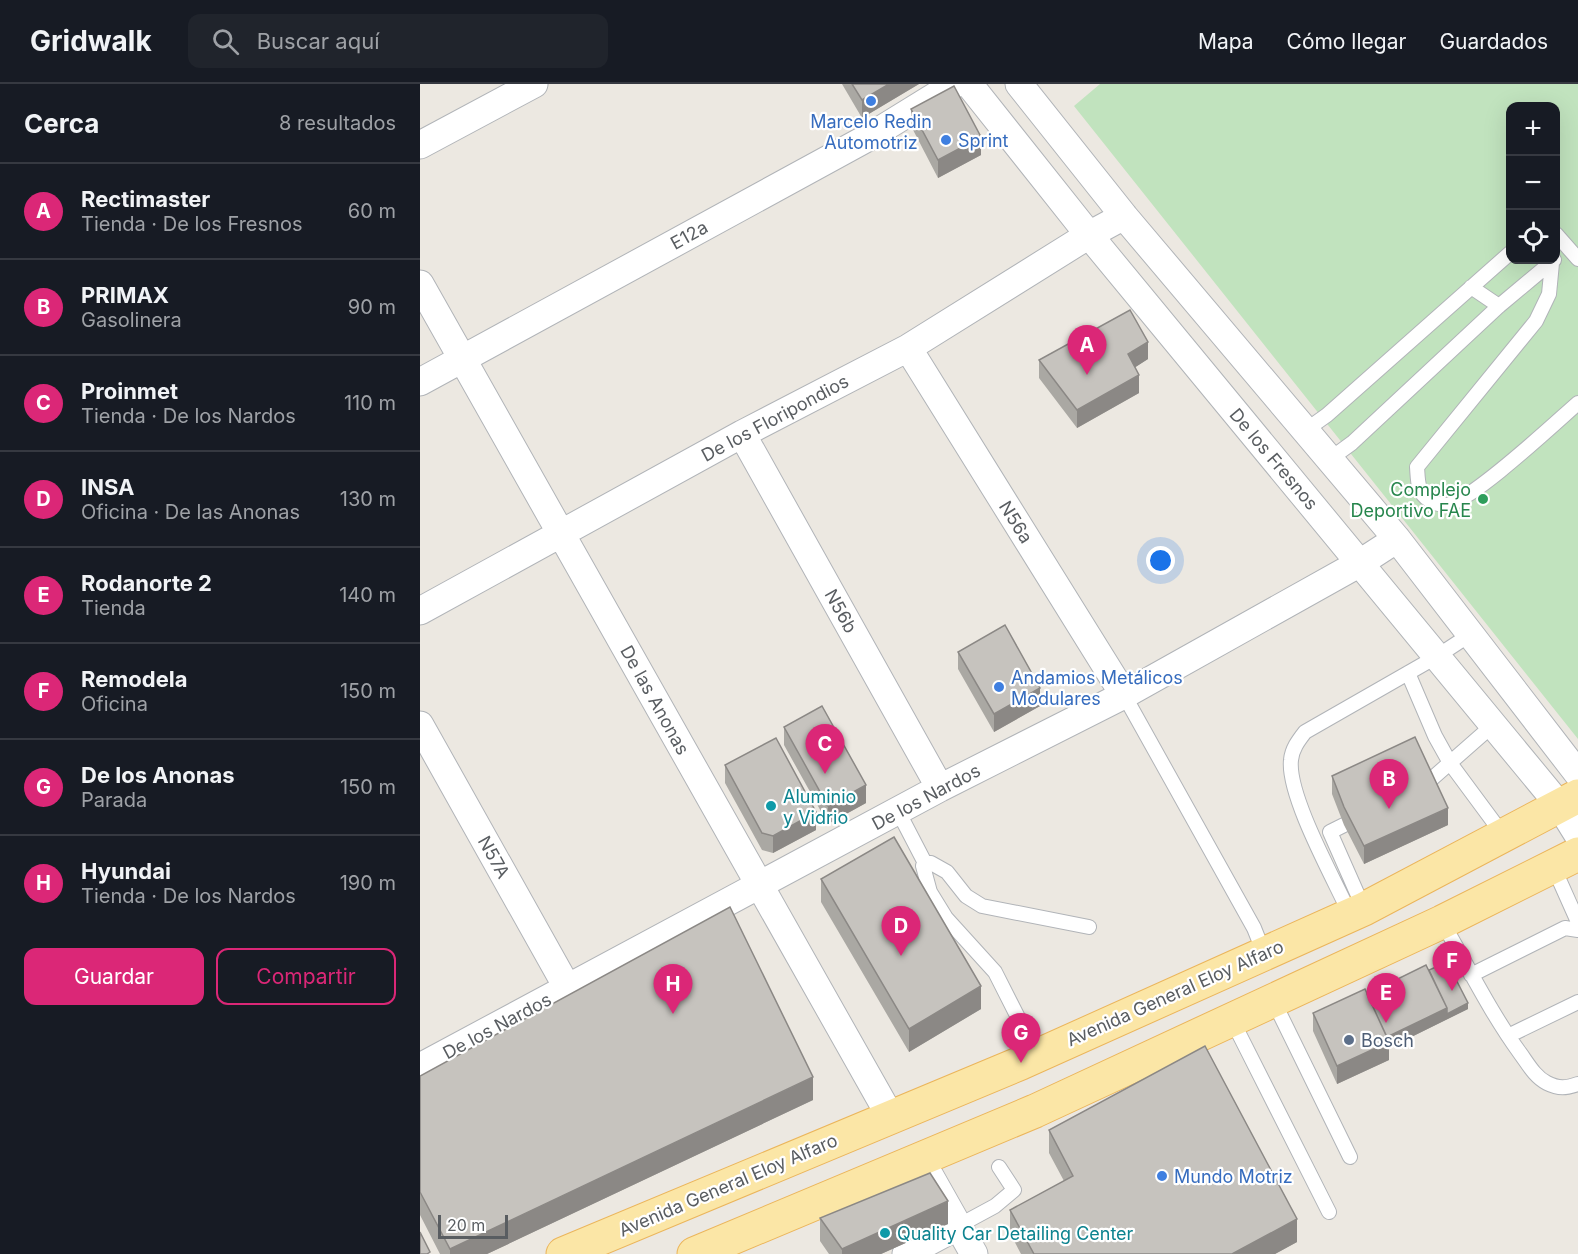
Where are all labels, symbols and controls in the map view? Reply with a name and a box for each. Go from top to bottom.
search box [188,14,608,68]
text: Gridwalk [30,24,152,58]
icon: search [209,25,242,58]
text: Buscar aquí [257,28,379,54]
text: Mapa [1198,29,1254,54]
text: Cómo llegar [1287,29,1406,54]
text: Guardados [1439,29,1548,54]
marker: Marcelo Redin Automotriz [864,94,878,108]
map controls [1506,102,1560,264]
button: + [1506,102,1560,156]
text: Cerca [24,108,99,139]
text: 8 resultados [279,111,396,135]
place label: Marcelo Redin Automotriz [810,111,932,153]
place label: Sprint [958,130,1009,151]
marker: Sprint [939,133,953,147]
button: − [1506,156,1560,210]
text: Rectimaster [81,186,210,212]
text: A [36,199,51,223]
text: 60 m [348,199,396,223]
button: locate [1506,210,1560,264]
text: Tienda · De los Fresnos [81,212,302,236]
street label: E12a [667,216,711,254]
text: PRIMAX [81,282,169,308]
text: B [37,295,50,319]
text: 90 m [348,295,396,319]
text: Gasolinera [81,308,182,332]
pin: A [1068,326,1106,375]
street label: De los Floripondios [698,370,852,466]
text: Proinmet [81,378,178,404]
text: C [36,391,51,415]
text: 110 m [344,391,396,415]
text: Tienda · De los Nardos [81,404,296,428]
street label: De los Fresnos [1226,404,1322,514]
text: INSA [81,474,134,500]
place label: Complejo Deportivo FAE [1351,479,1471,521]
text: D [36,487,51,511]
text: 130 m [340,487,396,511]
marker: Complejo Deportivo FAE [1476,492,1490,506]
street label: N56a [995,497,1037,547]
text: Oficina · De las Anonas [81,500,300,524]
your location [1146,546,1175,575]
text: Rodanorte 2 [81,570,212,596]
text: E [37,583,50,607]
text: 140 m [339,583,396,607]
street label: N56b [820,585,862,637]
text: Tienda [81,596,146,620]
street label: De las Anonas [616,642,694,758]
text: Remodela [81,666,188,692]
place label: Andamios Metálicos Modulares [1011,667,1183,709]
text: F [38,679,49,703]
text: 150 m [340,679,396,703]
marker: Andamios Metálicos Modulares [992,680,1006,694]
text: Oficina [81,692,148,716]
pin: C [806,724,844,774]
street label: De los Nardos [868,760,984,834]
pin: B [1370,760,1408,809]
text: De los Anonas [81,762,235,788]
text: G [36,775,51,799]
text: 150 m [340,775,396,799]
place label: Aluminio y Vidrio [783,786,856,828]
text: Parada [81,788,147,812]
marker: Aluminio y Vidrio [764,799,778,813]
street label: N57A [474,832,514,882]
text: Hyundai [81,858,171,884]
text: H [36,871,51,895]
text: 190 m [340,871,396,895]
text: Tienda · De los Nardos [81,884,296,908]
pin: D [882,906,920,956]
street label: Avenida General Eloy Alfaro [1063,936,1287,1050]
pin: F [1432,942,1472,991]
button: Guardar [24,948,204,1005]
button: Compartir [216,948,396,1005]
pin: H [654,964,692,1014]
pin: E [1366,974,1406,1023]
street label: De los Nardos [439,989,555,1063]
pin: G [1002,1014,1040,1063]
place label: Bosch [1361,1030,1414,1051]
marker: Bosch [1342,1033,1356,1047]
street label: Avenida General Eloy Alfaro [616,1129,840,1241]
place label: Mundo Motriz [1174,1166,1293,1187]
marker: Mundo Motriz [1155,1169,1169,1183]
scale bar [438,1212,508,1240]
text: 20 m [447,1215,485,1235]
place label: Quality Car Detailing Center [897,1223,1134,1244]
marker: Quality Car Detailing Center [878,1226,892,1240]

